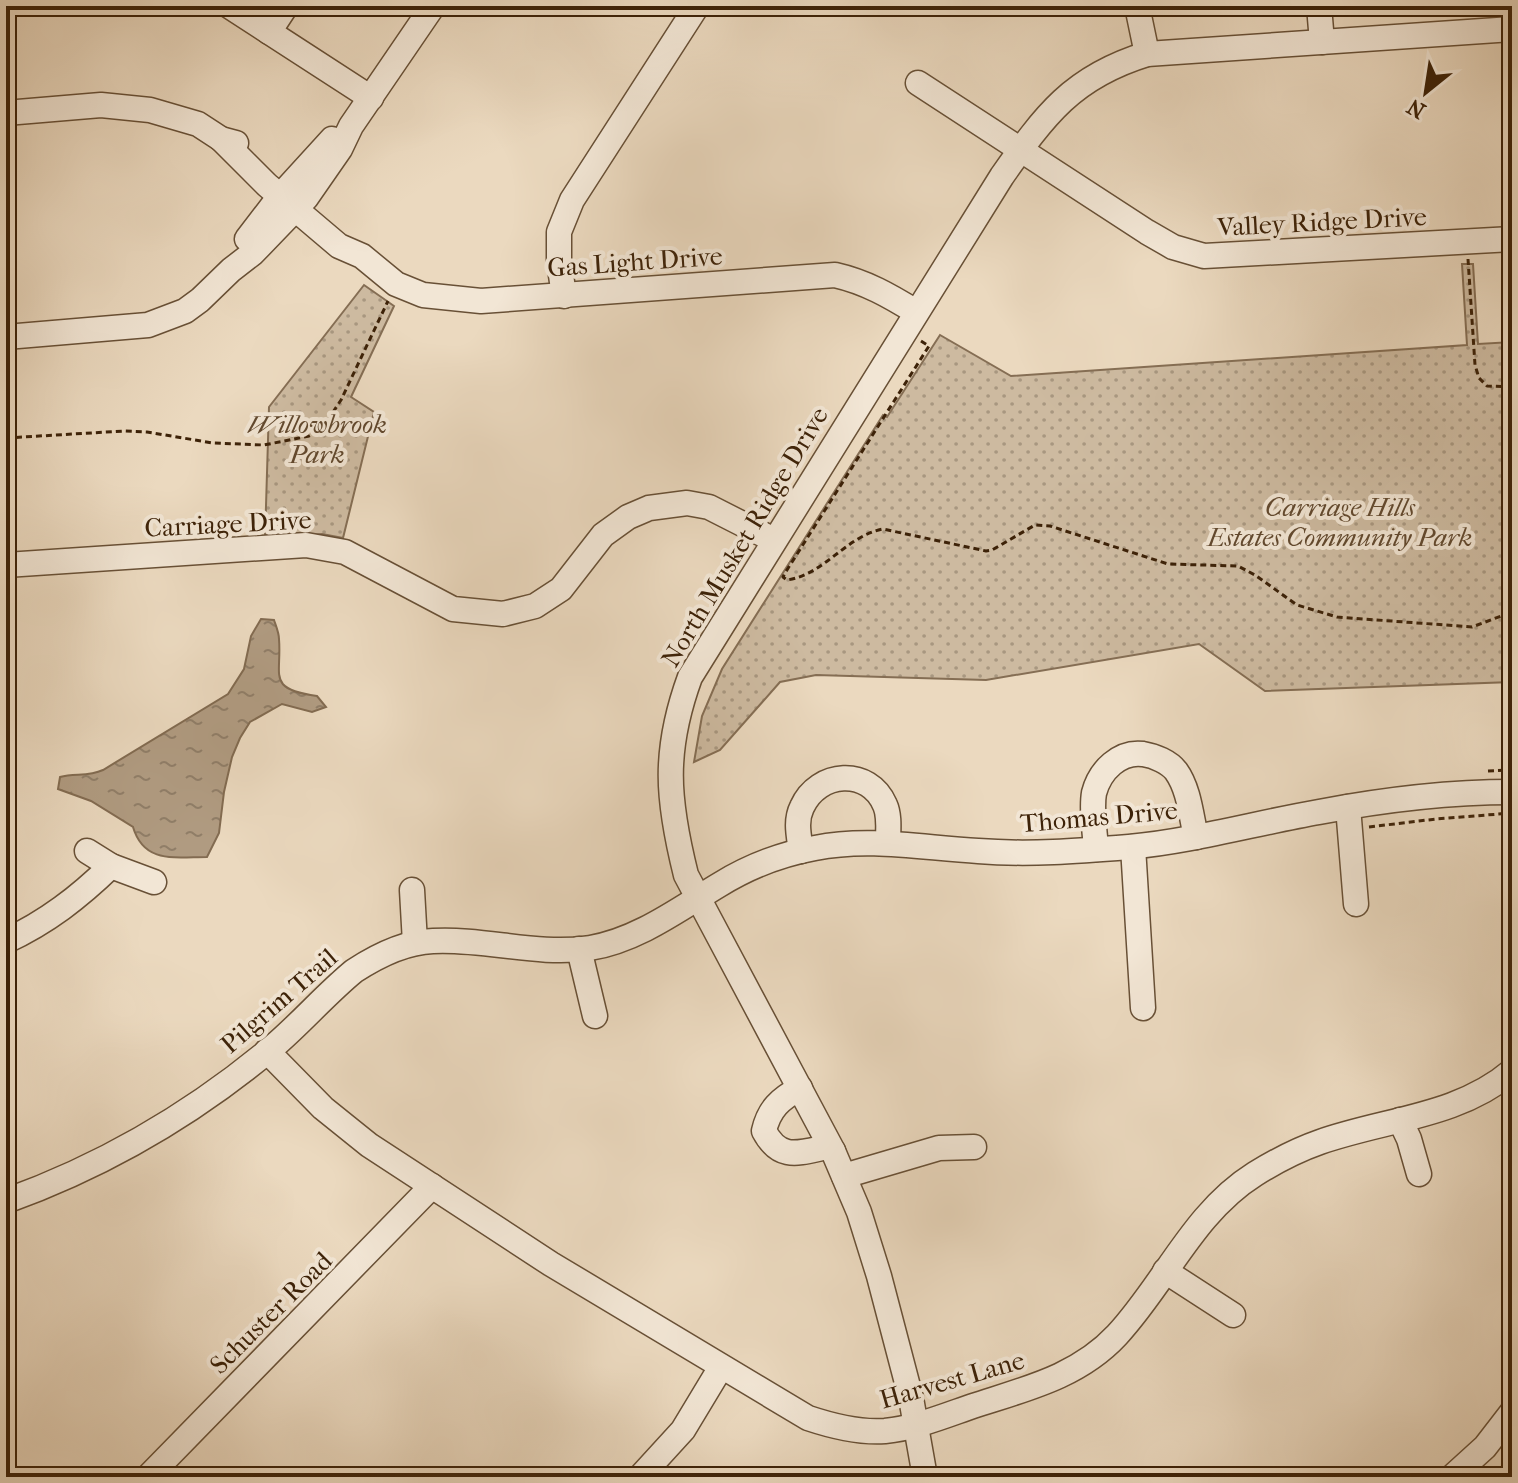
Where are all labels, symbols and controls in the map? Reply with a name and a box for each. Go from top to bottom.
north arrow [1386,52,1466,132]
text: N [1403,93,1430,124]
street label: Valley Ridge Drive [1215,201,1428,243]
street label: Gas Light Drive [546,240,724,284]
street label: North Musket Ridge Drive [655,401,835,673]
park label: Willowbrook Park [247,409,387,470]
park label: Carriage Hills Estates Community Park [1205,492,1473,553]
street label: Carriage Drive [144,504,312,544]
street label: Thomas Drive [1019,795,1179,839]
street label: Pilgrim Trail [214,942,344,1060]
street label: Schuster Road [203,1245,339,1381]
street label: Harvest Lane [876,1345,1028,1415]

